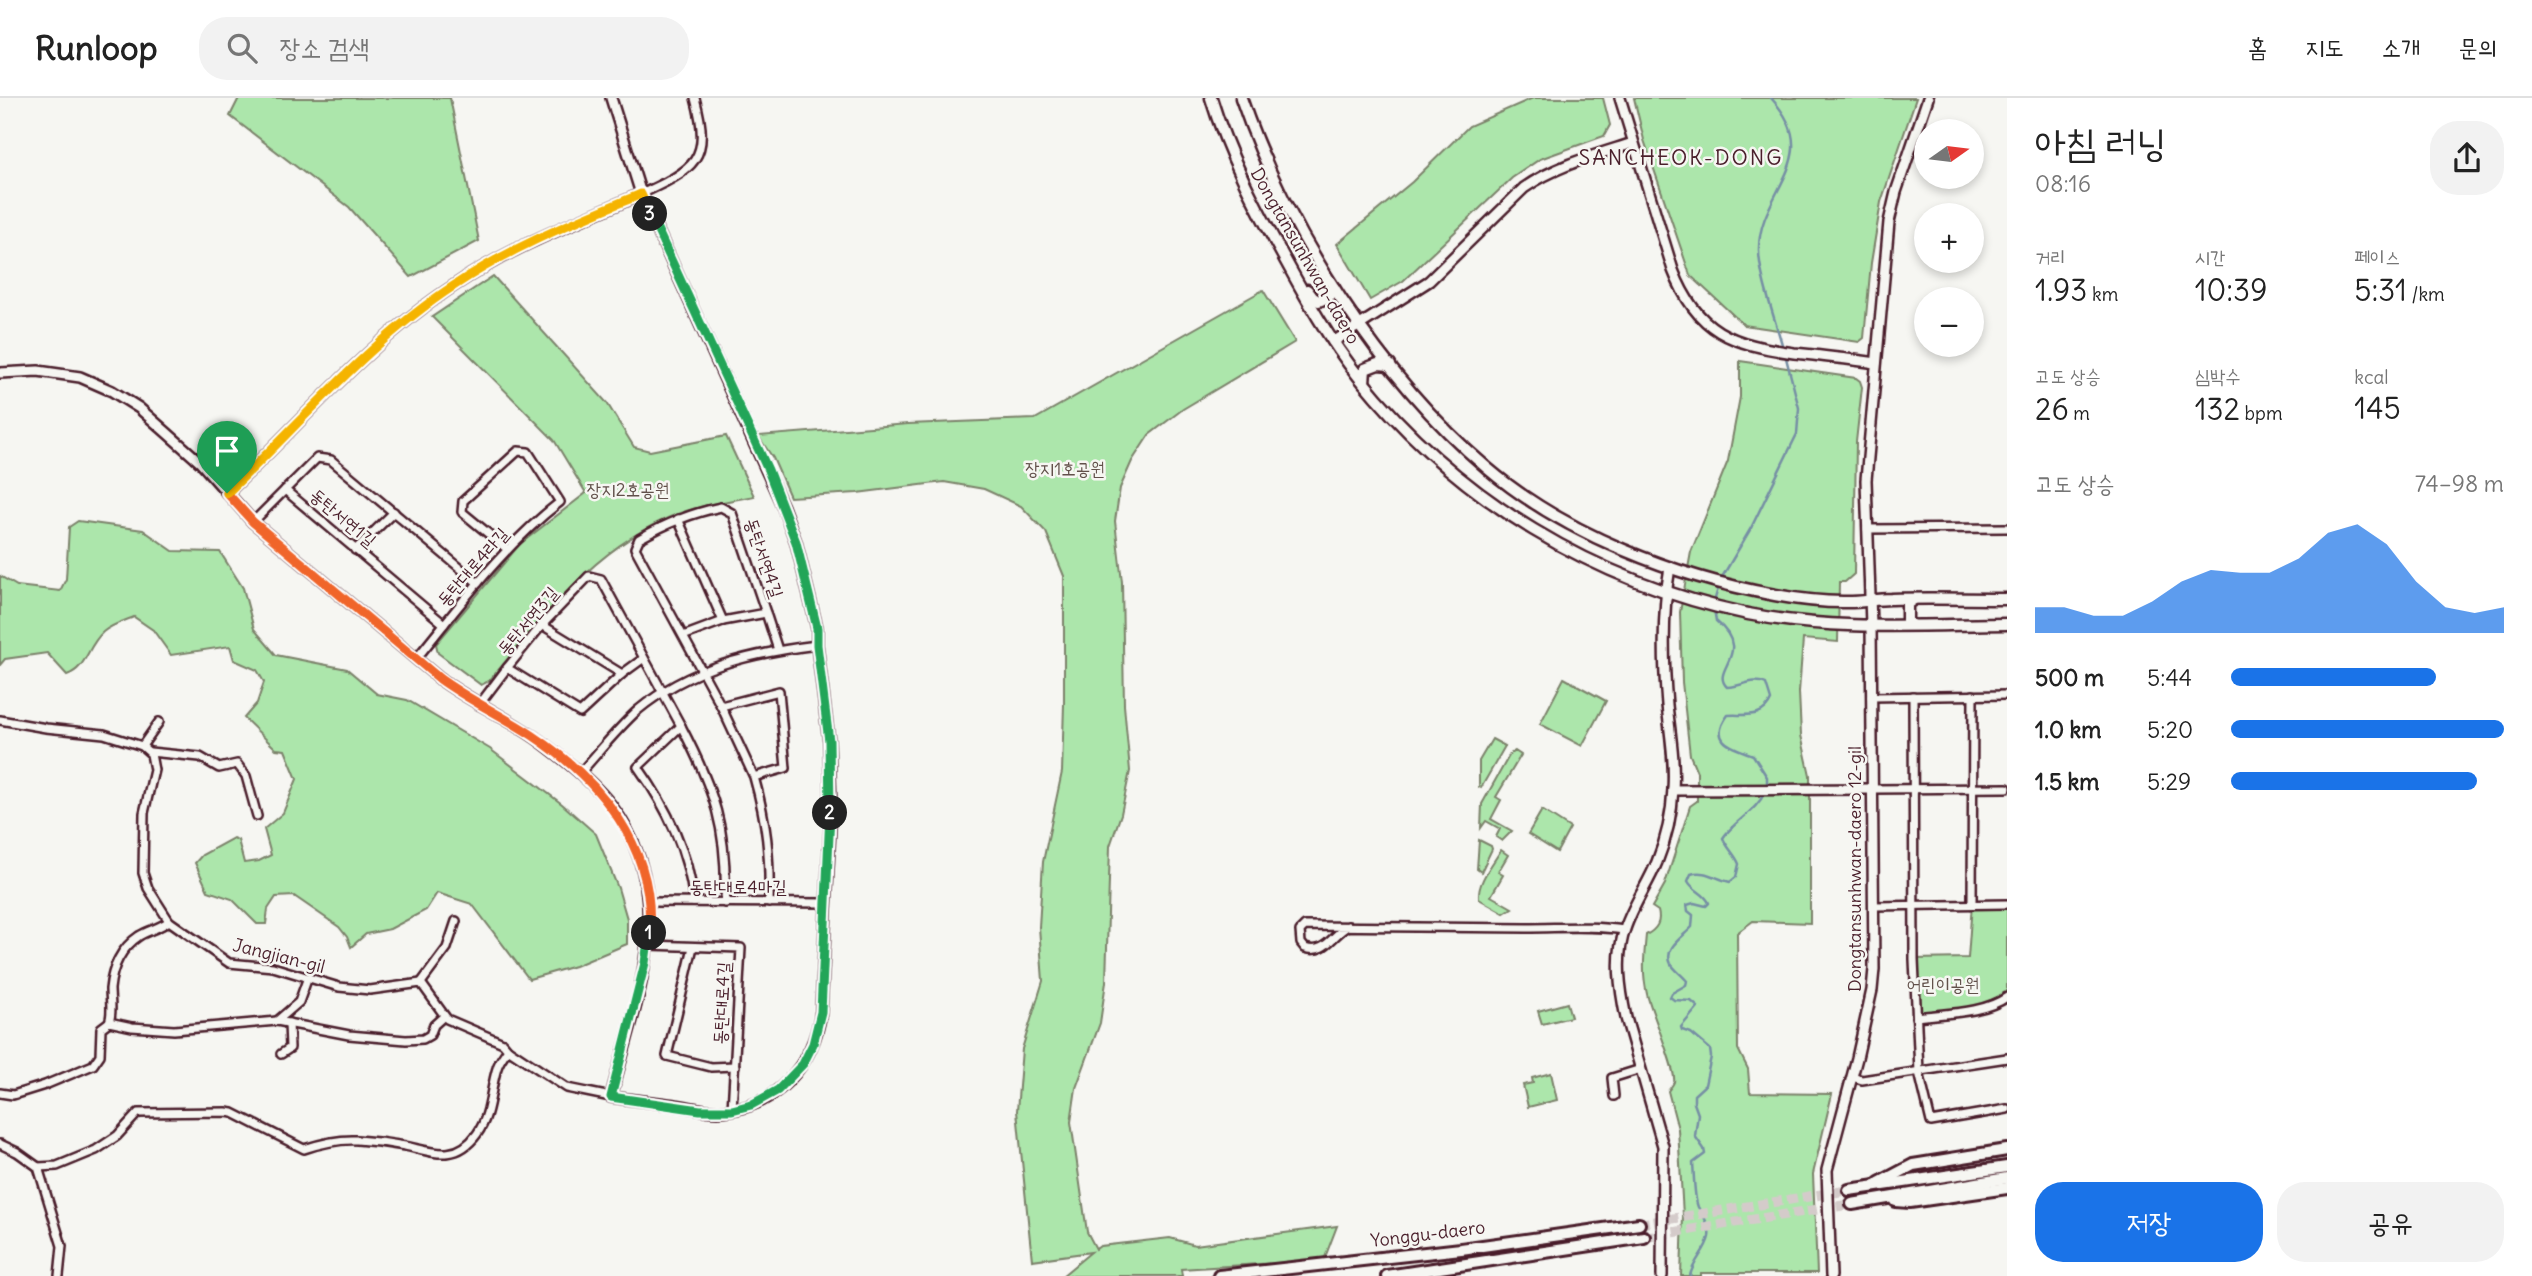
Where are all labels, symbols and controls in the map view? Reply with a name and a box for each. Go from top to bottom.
search box [199,17,689,80]
text: Runloop [35,27,157,69]
icon: search [223,29,261,67]
text: 장소 검색 [279,31,369,64]
text: 홈 [2248,32,2267,62]
text: 지도 [2305,32,2344,62]
text: 소개 [2382,32,2420,62]
text: 문의 [2458,32,2497,62]
north arrow [1914,119,1984,189]
map controls [1914,119,1984,357]
text: 아침 러닝 [2035,119,2166,166]
button: share [2430,121,2504,195]
district label: SANCHEOK-DONG [1579,144,1783,171]
street label: Dongtansunhwan-daero [1246,164,1365,348]
text: 08:16 [2035,169,2091,198]
pin: 3 [632,197,668,232]
text: 3 [644,201,655,225]
button: + [1914,203,1984,273]
text: 거리 [2035,245,2066,269]
text: 시간 [2195,245,2225,269]
text: 페이스 [2354,245,2400,269]
text: 1.93 [2035,271,2087,309]
text: 10:39 [2195,271,2267,309]
text: 5:31 [2354,271,2407,309]
text: km [2087,282,2118,306]
text: /km [2407,282,2445,306]
button: − [1914,287,1984,357]
text: 고도 상승 [2035,364,2101,388]
text: 심박수 [2195,364,2241,388]
text: kcal [2354,365,2389,389]
text: 145 [2354,389,2401,427]
text: 26 [2035,390,2069,428]
text: 132 [2195,390,2240,428]
text: m [2069,401,2090,425]
text: bpm [2240,401,2283,425]
pin [197,421,257,493]
icon: arrive [208,432,246,470]
park label: 장지1호공원 [1025,457,1105,480]
text: 고도 상승 [2035,469,2115,498]
text: 74–98 m [2415,469,2504,498]
park label: 장지2호공원 [587,478,669,501]
street label: 동탄서연1길 [305,483,382,552]
street label: 동탄서연4길 [740,515,789,601]
street label: 동탄대로4라길 [432,522,514,611]
street label: 동탄서연3길 [492,581,563,660]
text: 500 m [2035,663,2104,692]
text: 5:44 [2147,663,2192,692]
text: 1.0 km [2035,715,2101,744]
text: 5:20 [2147,715,2193,744]
street label: Dongtansunhwan-daero 12-gil [1843,746,1866,992]
text: 1.5 km [2035,767,2100,796]
text: 5:29 [2147,767,2191,796]
pin: 2 [812,796,848,830]
text: 2 [824,800,835,824]
street label: 동탄대로4마길 [689,875,787,898]
pin: 1 [632,916,666,950]
text: 1 [645,920,652,944]
street label: Jangjian-gil [231,933,328,978]
street label: 동탄대로4길 [708,961,735,1045]
park label: 어린이공원 [1907,973,1979,996]
button: 저장 [2035,1182,2263,1262]
button: 공유 [2277,1182,2504,1262]
street label: Yonggu-daero [1369,1215,1486,1252]

